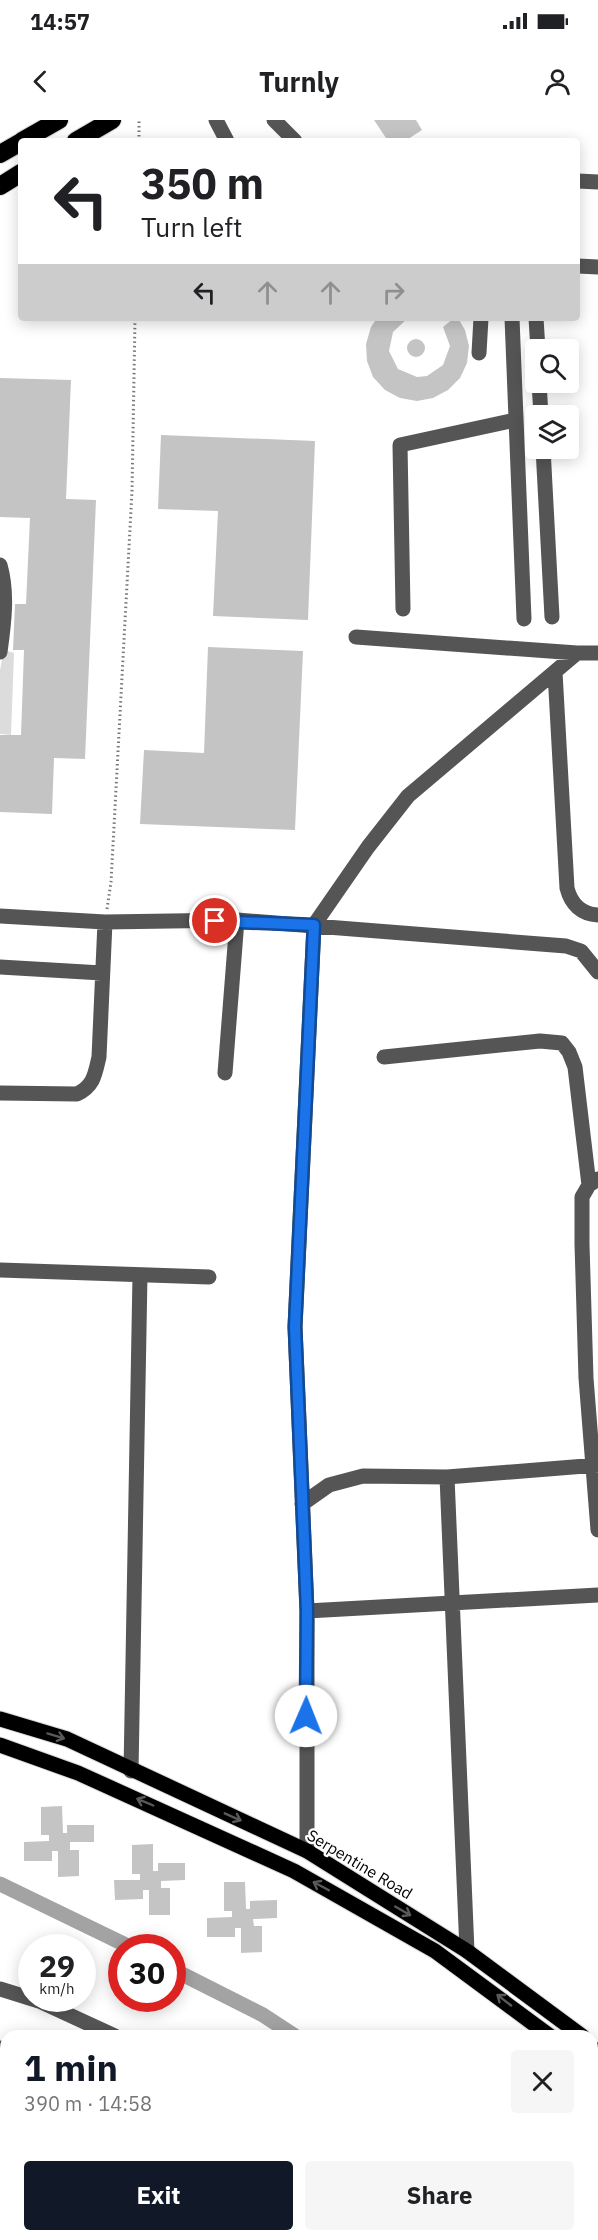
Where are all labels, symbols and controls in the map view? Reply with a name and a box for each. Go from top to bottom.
text: 14:57 [30,7,90,36]
text: Turnly [259,64,339,99]
icon: back [24,65,57,98]
icon: person [541,65,574,98]
text: 350 m [141,156,264,211]
icon: left [42,162,120,240]
text: Turn left [141,209,242,244]
icon: left [188,276,221,309]
icon: ahead [251,276,284,309]
icon: ahead [314,276,347,309]
icon: right [377,276,410,309]
map controls [525,339,579,459]
button: search [525,339,579,393]
button: layers [525,405,579,459]
pin [189,895,240,946]
icon: arrive [198,904,231,937]
position arrow [274,1684,338,1748]
one-way arrow [46,1731,65,1742]
one-way arrow [136,1796,154,1808]
one-way arrow [224,1812,242,1824]
street label: Serpentine Road [304,1825,416,1903]
one-way arrow [313,1880,330,1892]
one-way arrow [395,1906,412,1918]
speed limit sign: 30 [108,1934,186,2012]
text: 29 [39,1946,75,1985]
text: km/h [39,1979,75,1998]
one-way arrow [496,1993,512,2006]
text: 1 min [24,2044,118,2091]
button: close [511,2050,574,2113]
text: 390 m · 14:58 [24,2090,152,2117]
button: Exit [24,2161,293,2230]
button: Share [305,2161,574,2230]

